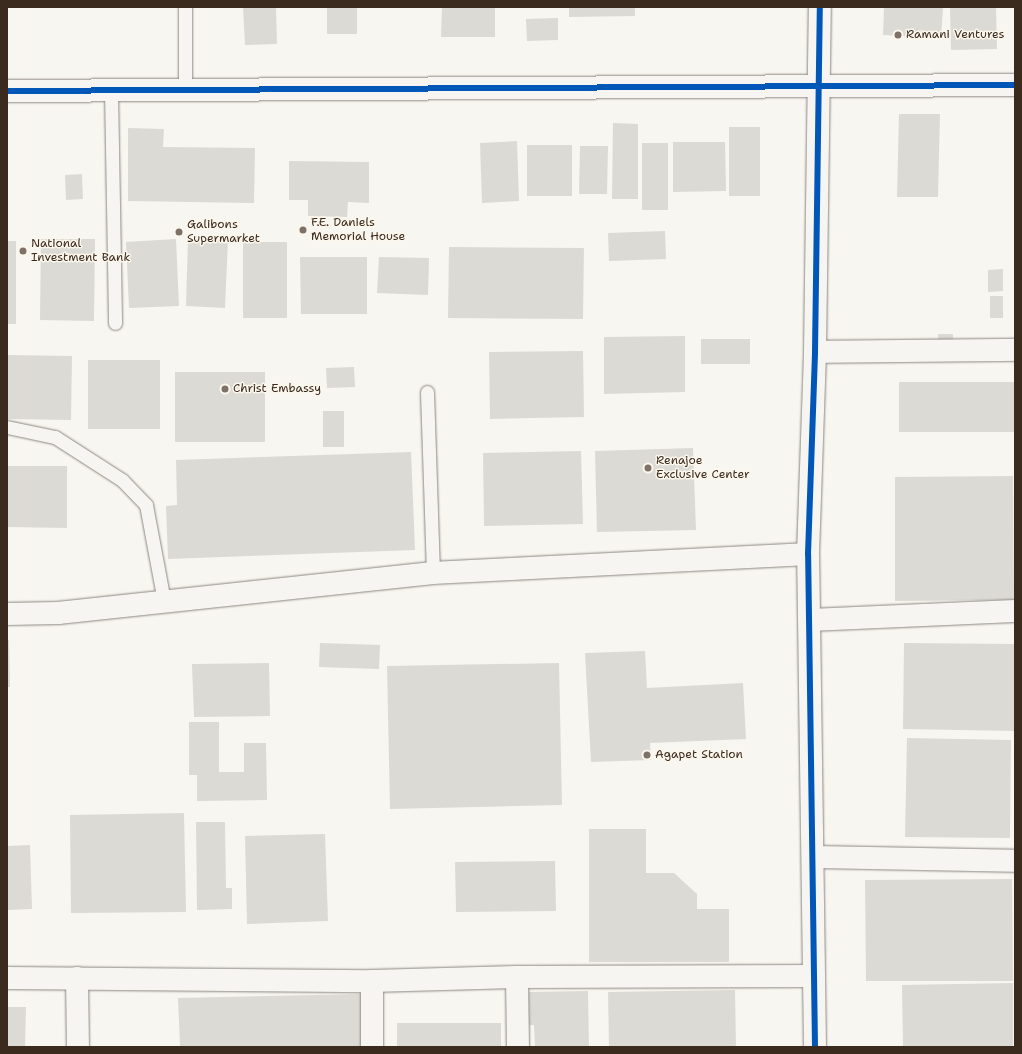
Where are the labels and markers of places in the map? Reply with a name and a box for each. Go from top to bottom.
place label: Ramani Ventures [906,28,1004,42]
marker: Ramani Ventures [893,30,903,40]
place label: F.E. Daniels Memorial House [311,216,405,244]
place label: Galibons Supermarket [187,218,260,246]
marker: F.E. Daniels Memorial House [298,225,308,235]
marker: Galibons Supermarket [174,227,184,237]
place label: National Investment Bank [31,237,130,265]
marker: National Investment Bank [18,246,28,256]
place label: Christ Embassy [233,382,321,396]
marker: Christ Embassy [220,384,230,394]
place label: Renajoe Exclusive Center [656,454,750,482]
marker: Renajoe Exclusive Center [643,463,653,473]
place label: Agapet Station [655,748,743,762]
marker: Agapet Station [642,750,652,760]

